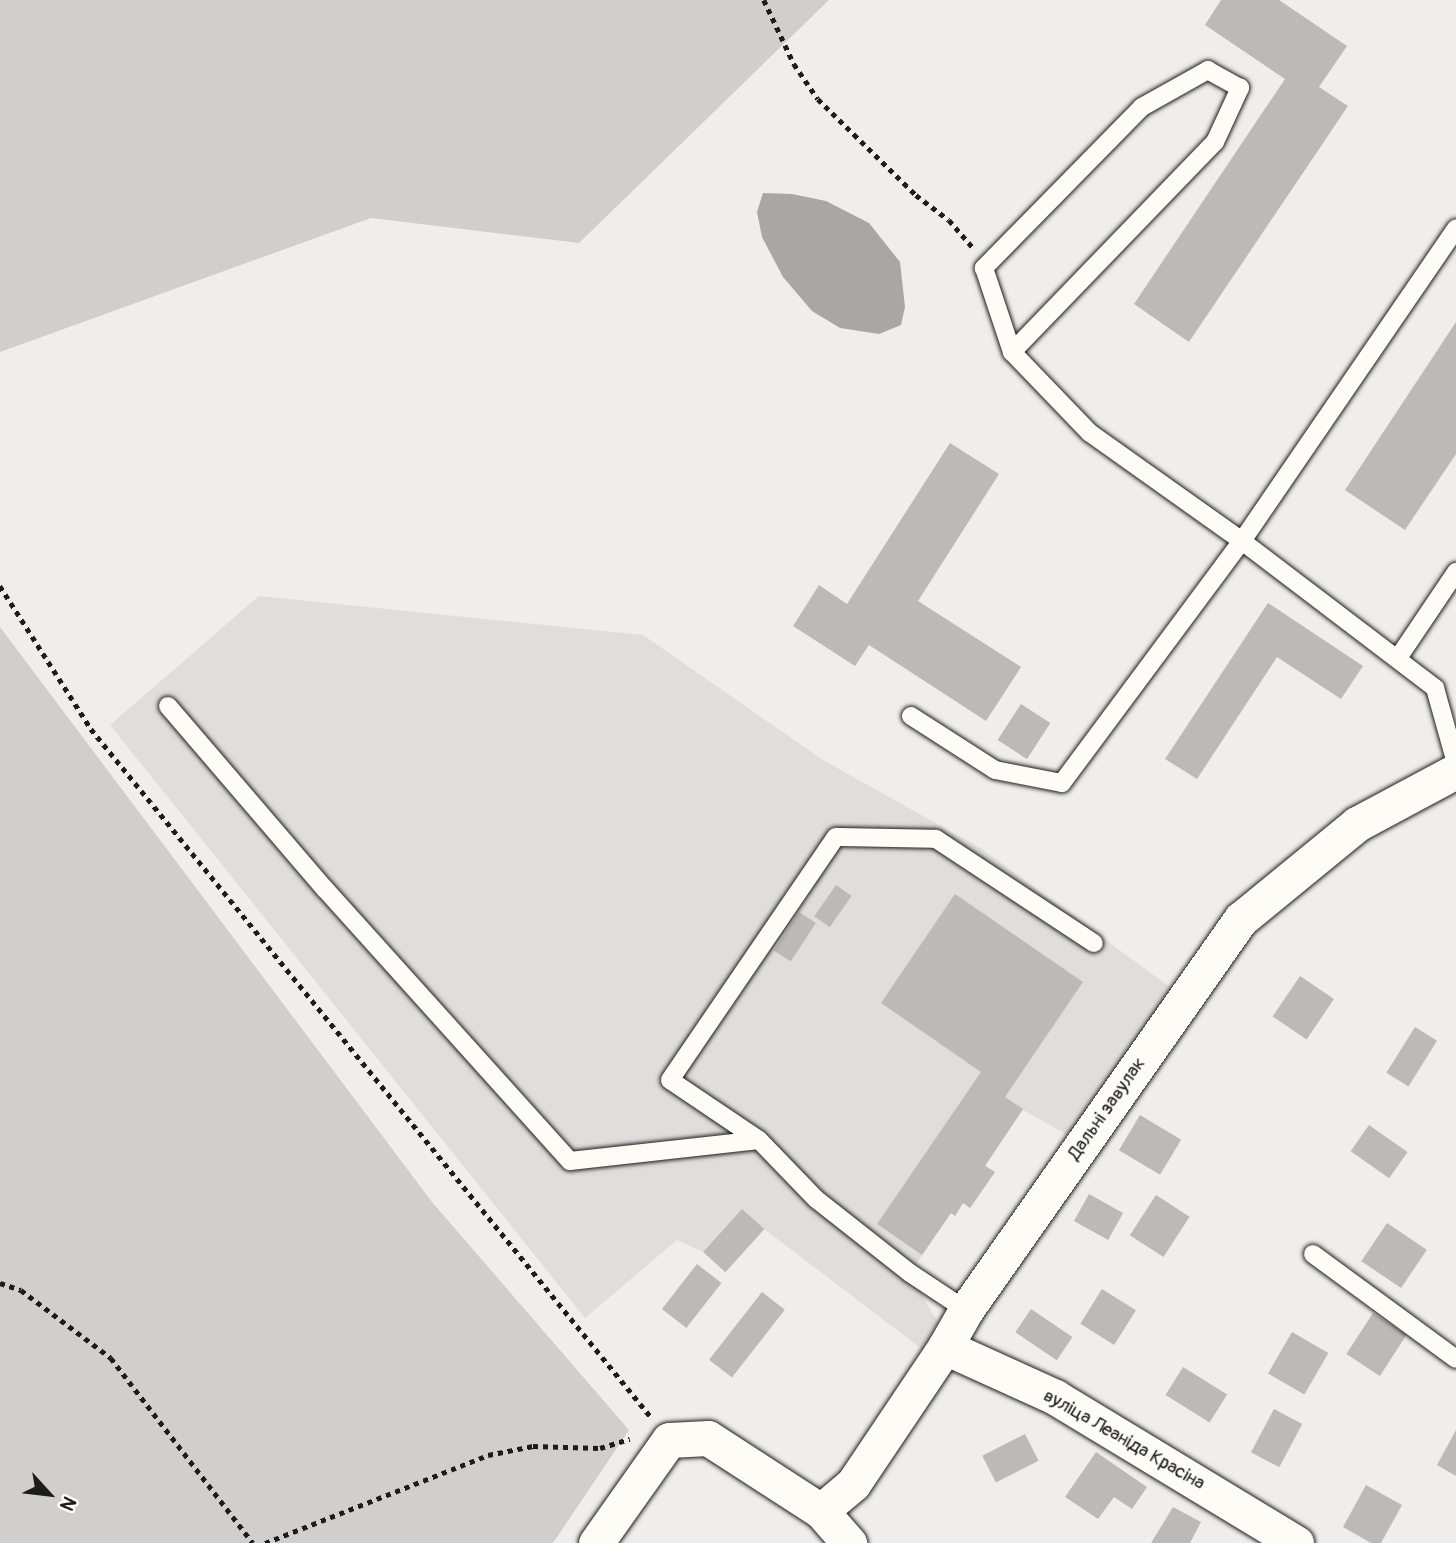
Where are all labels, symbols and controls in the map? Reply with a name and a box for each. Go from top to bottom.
street label: Дальні завулак [1063,1053,1151,1165]
street label: вуліца Леаніда Красіна [1039,1384,1209,1496]
north arrow [14,1459,84,1529]
text: N [54,1492,81,1515]

